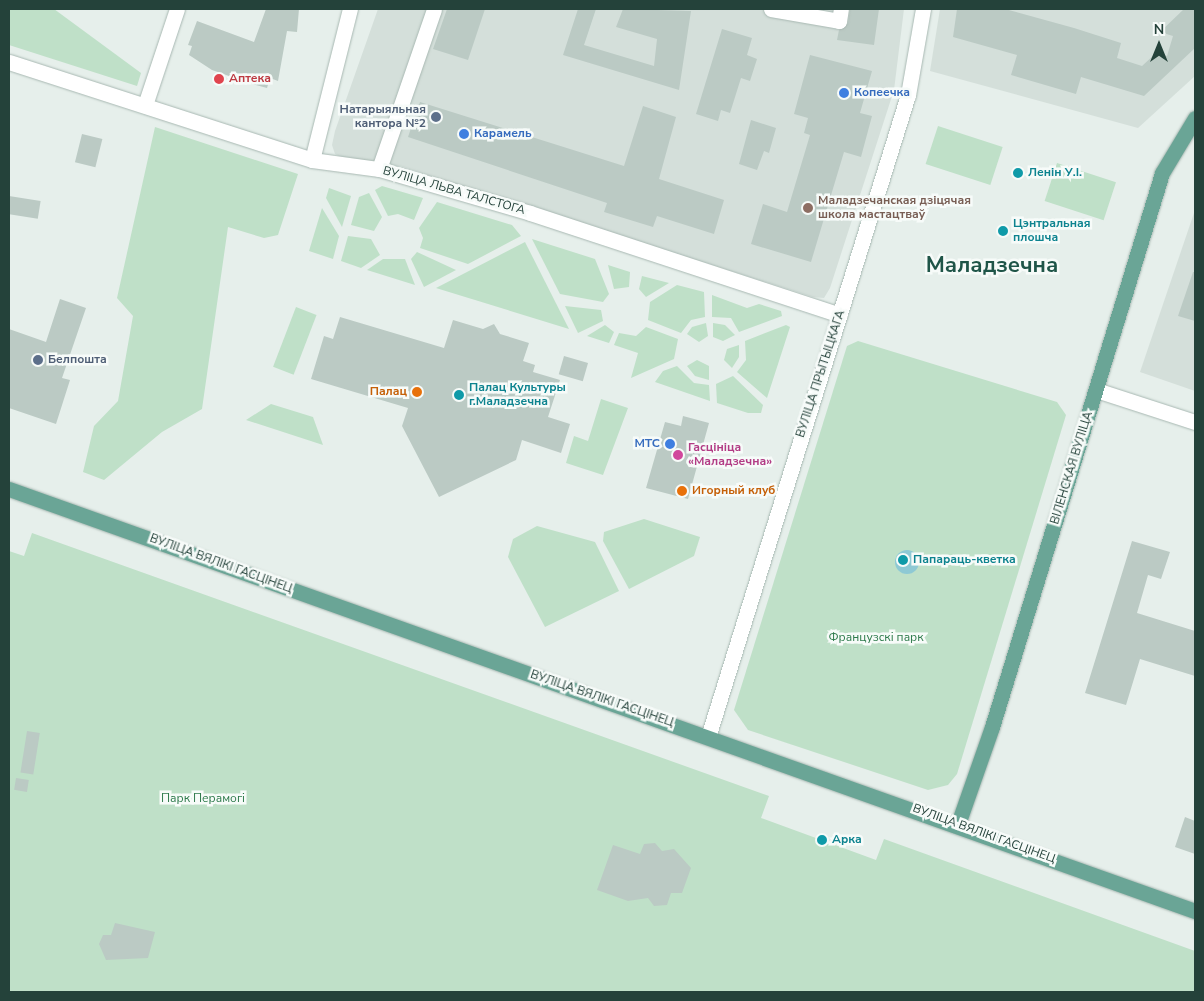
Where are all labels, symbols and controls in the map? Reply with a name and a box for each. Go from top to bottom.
north arrow [1134,20,1184,70]
text: N [1154,20,1164,39]
place label: Аптека [229,72,271,86]
marker: Аптека [213,73,225,85]
place label: Копеечка [854,86,910,100]
marker: Копеечка [838,87,850,99]
place label: Натарыяльная кантора №2 [340,103,426,131]
marker: Натарыяльная кантора №2 [430,111,442,123]
place label: Карамель [474,127,532,141]
marker: Карамель [458,128,470,140]
street label: ВУЛІЦА ЛЬВА ТАЛСТОГА [381,164,527,218]
place label: Ленін У.І. [1028,166,1082,180]
marker: Ленін У.І. [1012,167,1024,179]
place label: Маладзечанская дзіцячая школа мастацтваў [818,194,971,222]
marker: Маладзечанская дзіцячая школа мастацтваў [802,202,814,214]
place label: Цэнтральная плошча [1013,217,1091,245]
marker: Цэнтральная плошча [997,225,1009,237]
district label: Маладзечна [926,253,1058,279]
street label: ВУЛІЦА ПРЫТЫЦКАГА [794,309,848,439]
place label: Белпошта [48,353,107,367]
marker: Белпошта [32,354,44,366]
place label: Палац Культуры г.Маладзечна [469,381,566,409]
place label: Палац [370,385,407,399]
marker: Палац [411,386,423,398]
marker: Палац Культуры г.Маладзечна [453,389,465,401]
street label: ВІЛЕНСКАЯ ВУЛІЦА [1048,410,1096,526]
place label: МТС [634,437,660,451]
marker: МТС [664,438,676,450]
place label: Гасцініца «Маладзечна» [688,441,772,469]
marker: Гасцініца «Маладзечна» [672,449,684,461]
place label: Игорный клуб [692,484,775,498]
marker: Игорный клуб [676,485,688,497]
street label: ВУЛІЦА ВЯЛІКІ ГАСЦІНЕЦ [148,531,294,597]
place label: Папараць-кветка [913,553,1016,567]
marker: Папараць-кветка [897,554,909,566]
park label: Французскі парк [828,631,924,645]
street label: ВУЛІЦА ВЯЛІКІ ГАСЦІНЕЦ [528,668,676,730]
park label: Парк Перамогі [161,792,245,806]
street label: ВУЛІЦА ВЯЛІКІ ГАСЦІНЕЦ [911,801,1057,867]
place label: Арка [832,833,862,847]
marker: Арка [816,834,828,846]

